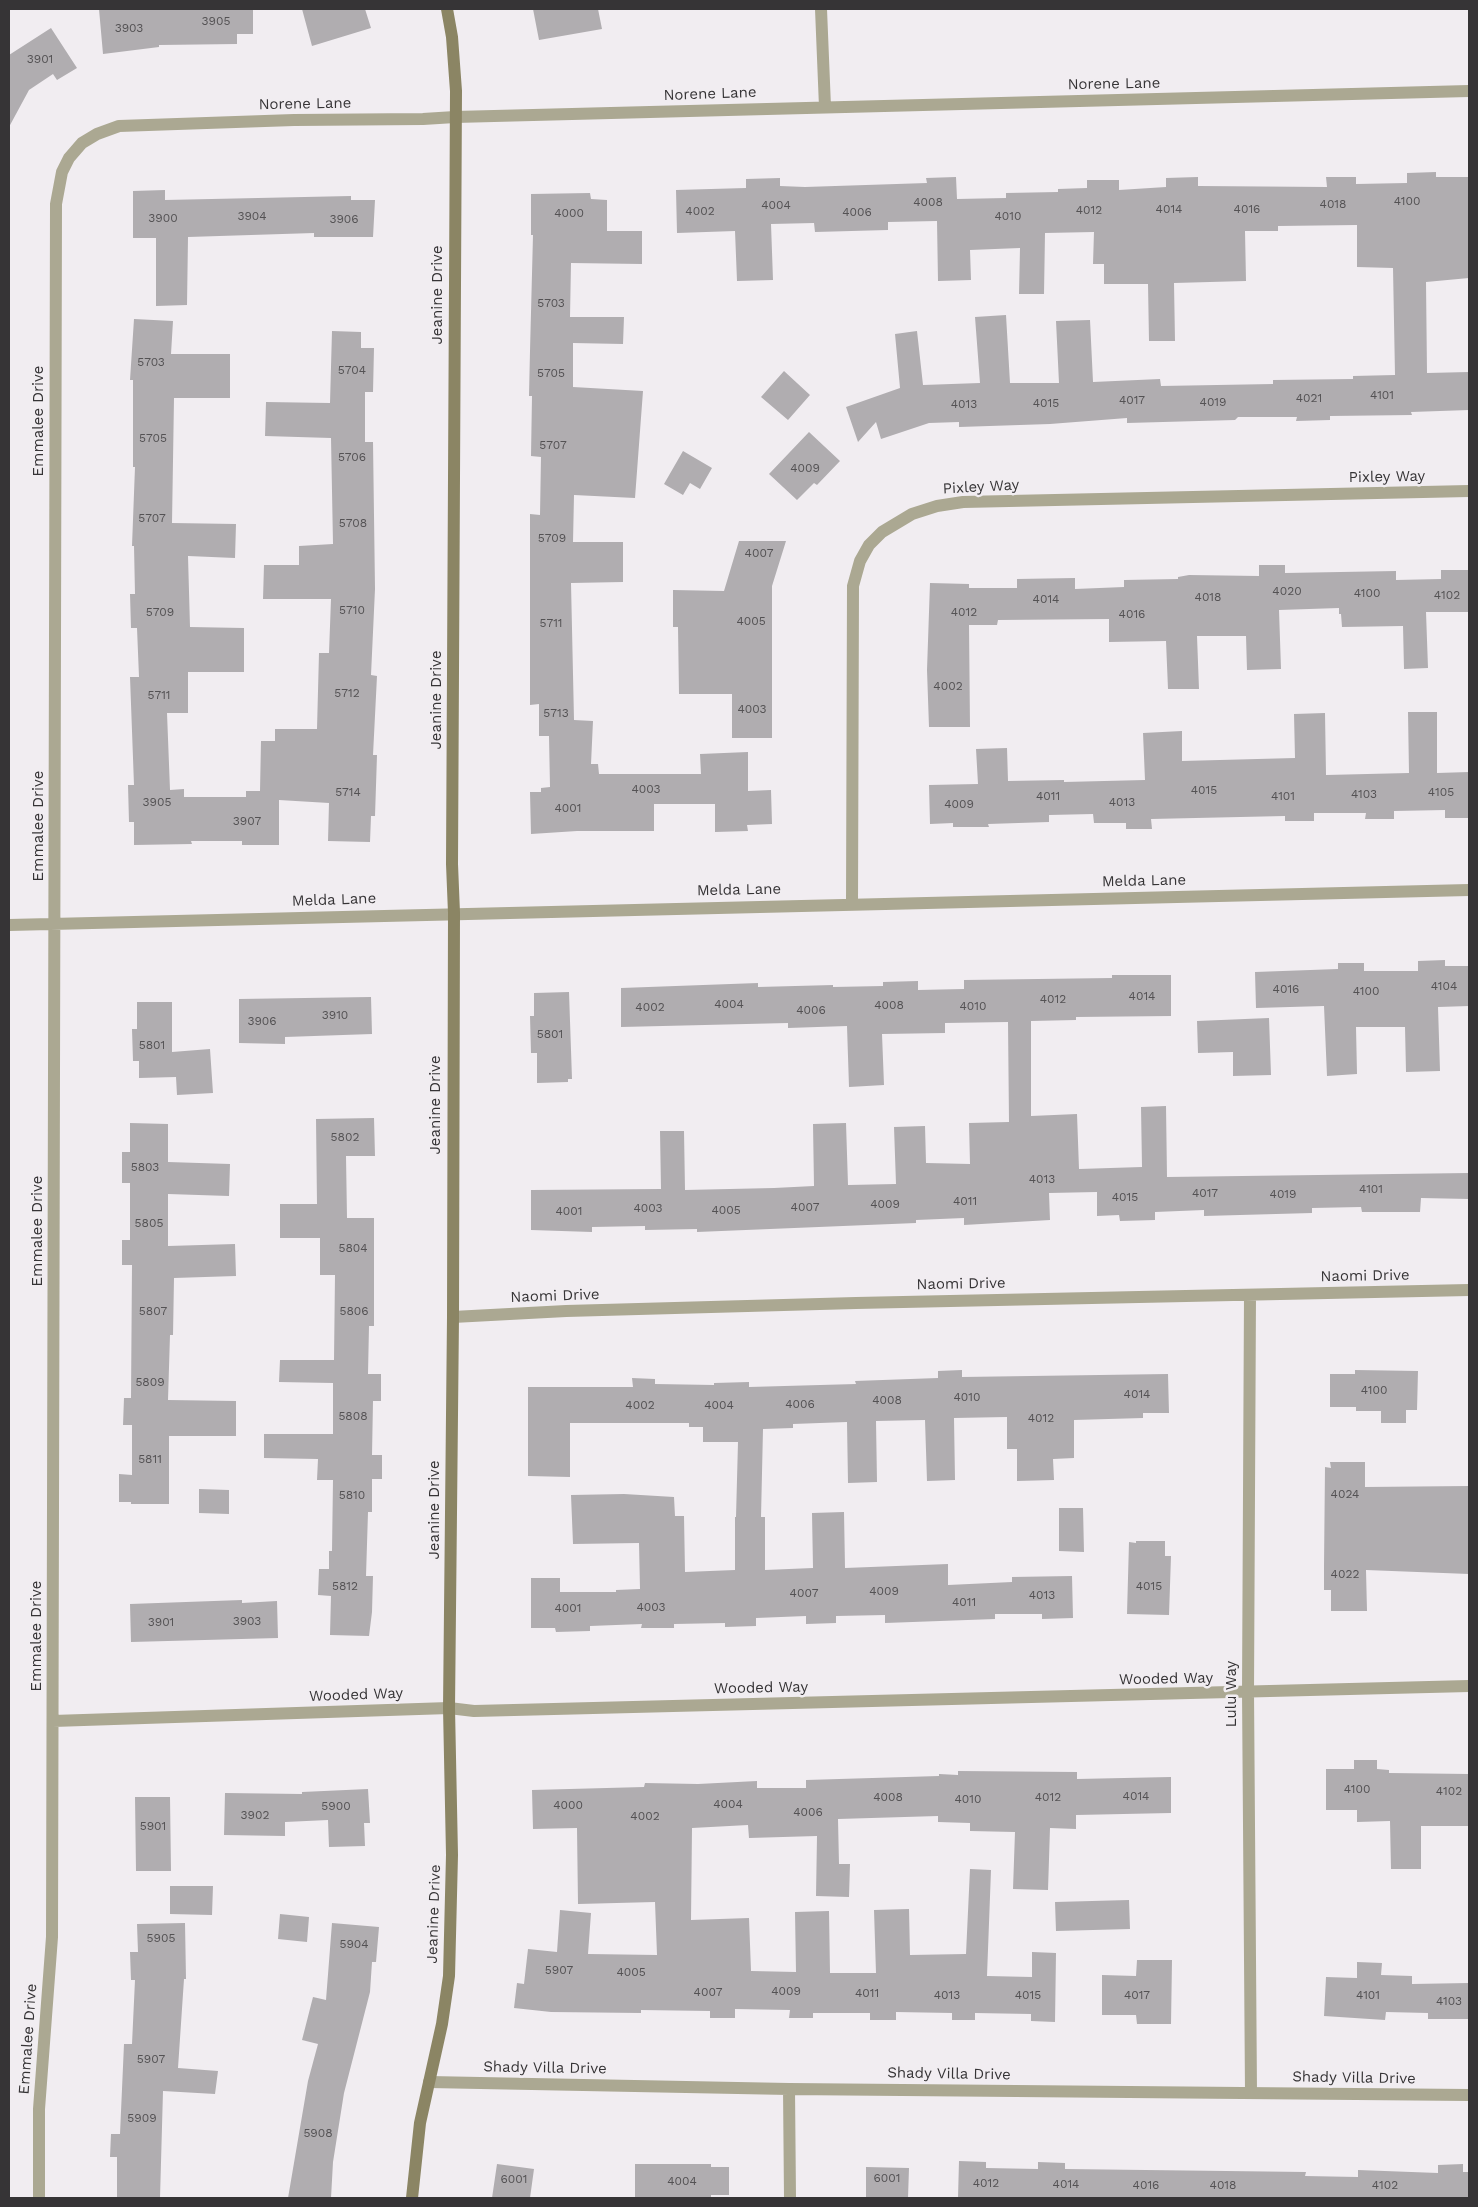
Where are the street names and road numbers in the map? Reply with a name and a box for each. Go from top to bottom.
street label: Norene Lane [1067,74,1161,94]
street label: Norene Lane [663,83,757,105]
street label: Norene Lane [258,94,352,114]
street label: Jeanine Drive [429,245,447,345]
street label: Emmalee Drive [30,366,48,476]
street label: Pixley Way [1349,467,1425,487]
street label: Pixley Way [942,476,1020,498]
street label: Jeanine Drive [428,650,446,750]
street label: Emmalee Drive [30,771,48,881]
street label: Melda Lane [1102,871,1186,891]
street label: Melda Lane [697,880,781,900]
street label: Melda Lane [292,890,376,910]
street label: Jeanine Drive [427,1055,445,1155]
street label: Emmalee Drive [29,1176,47,1286]
street label: Naomi Drive [1320,1266,1410,1286]
street label: Naomi Drive [916,1274,1006,1294]
street label: Naomi Drive [510,1285,600,1307]
street label: Jeanine Drive [426,1460,444,1560]
street label: Emmalee Drive [28,1581,46,1691]
street label: Lulu Way [1223,1661,1241,1727]
street label: Wooded Way [1119,1669,1213,1689]
street label: Wooded Way [714,1678,808,1698]
street label: Wooded Way [309,1684,403,1706]
street label: Jeanine Drive [423,1864,445,1964]
street label: Emmalee Drive [15,1983,41,2095]
street label: Shady Villa Drive [483,2058,607,2078]
street label: Shady Villa Drive [887,2064,1011,2084]
street label: Shady Villa Drive [1292,2068,1416,2088]

